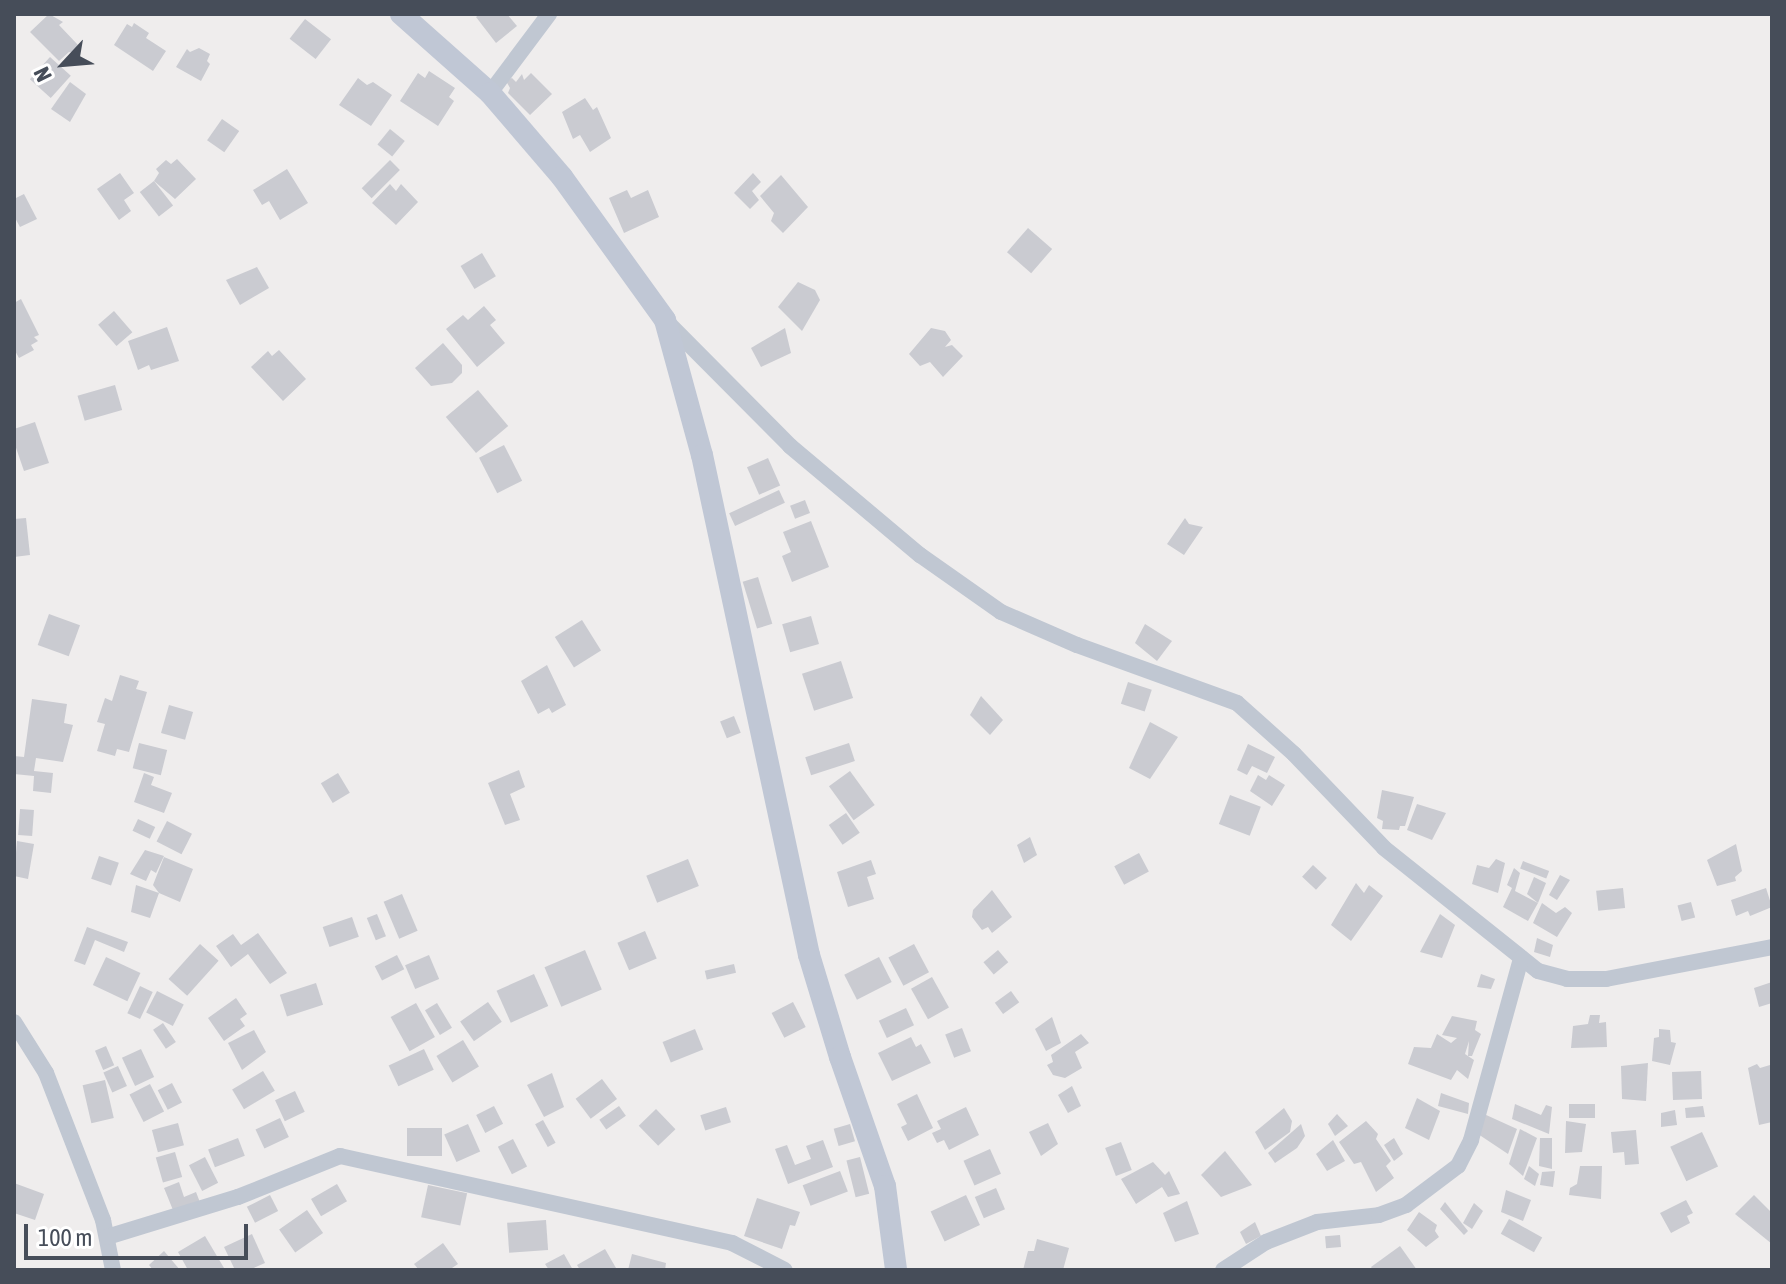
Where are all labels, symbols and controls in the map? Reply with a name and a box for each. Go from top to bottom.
north arrow [24,24,104,104]
text: N [28,63,57,86]
scale bar [28,1208,252,1258]
text: 100 m [38,1224,92,1251]

